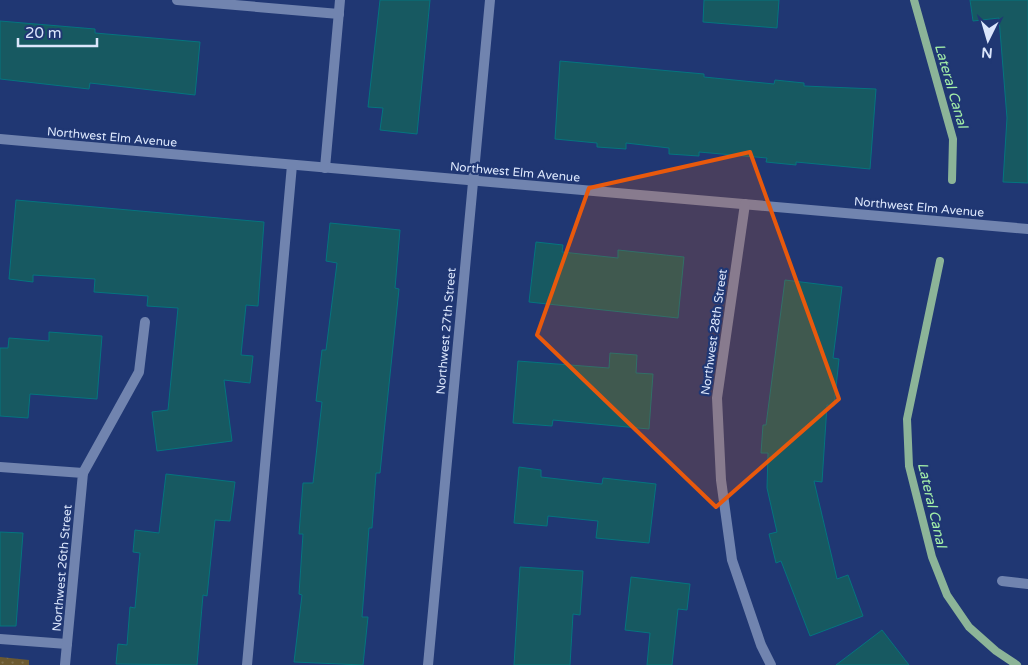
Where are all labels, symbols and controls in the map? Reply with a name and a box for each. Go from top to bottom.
scale bar [18,15,96,47]
north arrow [963,15,1013,65]
text: 20 m [25,24,62,42]
water label: Lateral Canal [931,42,972,131]
text: N [981,43,993,61]
street label: Northwest Elm Avenue [46,124,178,150]
street label: Northwest Elm Avenue [449,159,581,185]
street label: Northwest Elm Avenue [853,194,985,220]
street label: Northwest 27th Street [433,267,459,395]
street label: Northwest 28th Street [698,268,730,396]
water label: Lateral Canal [914,461,950,551]
street label: Northwest 26th Street [49,504,75,632]

